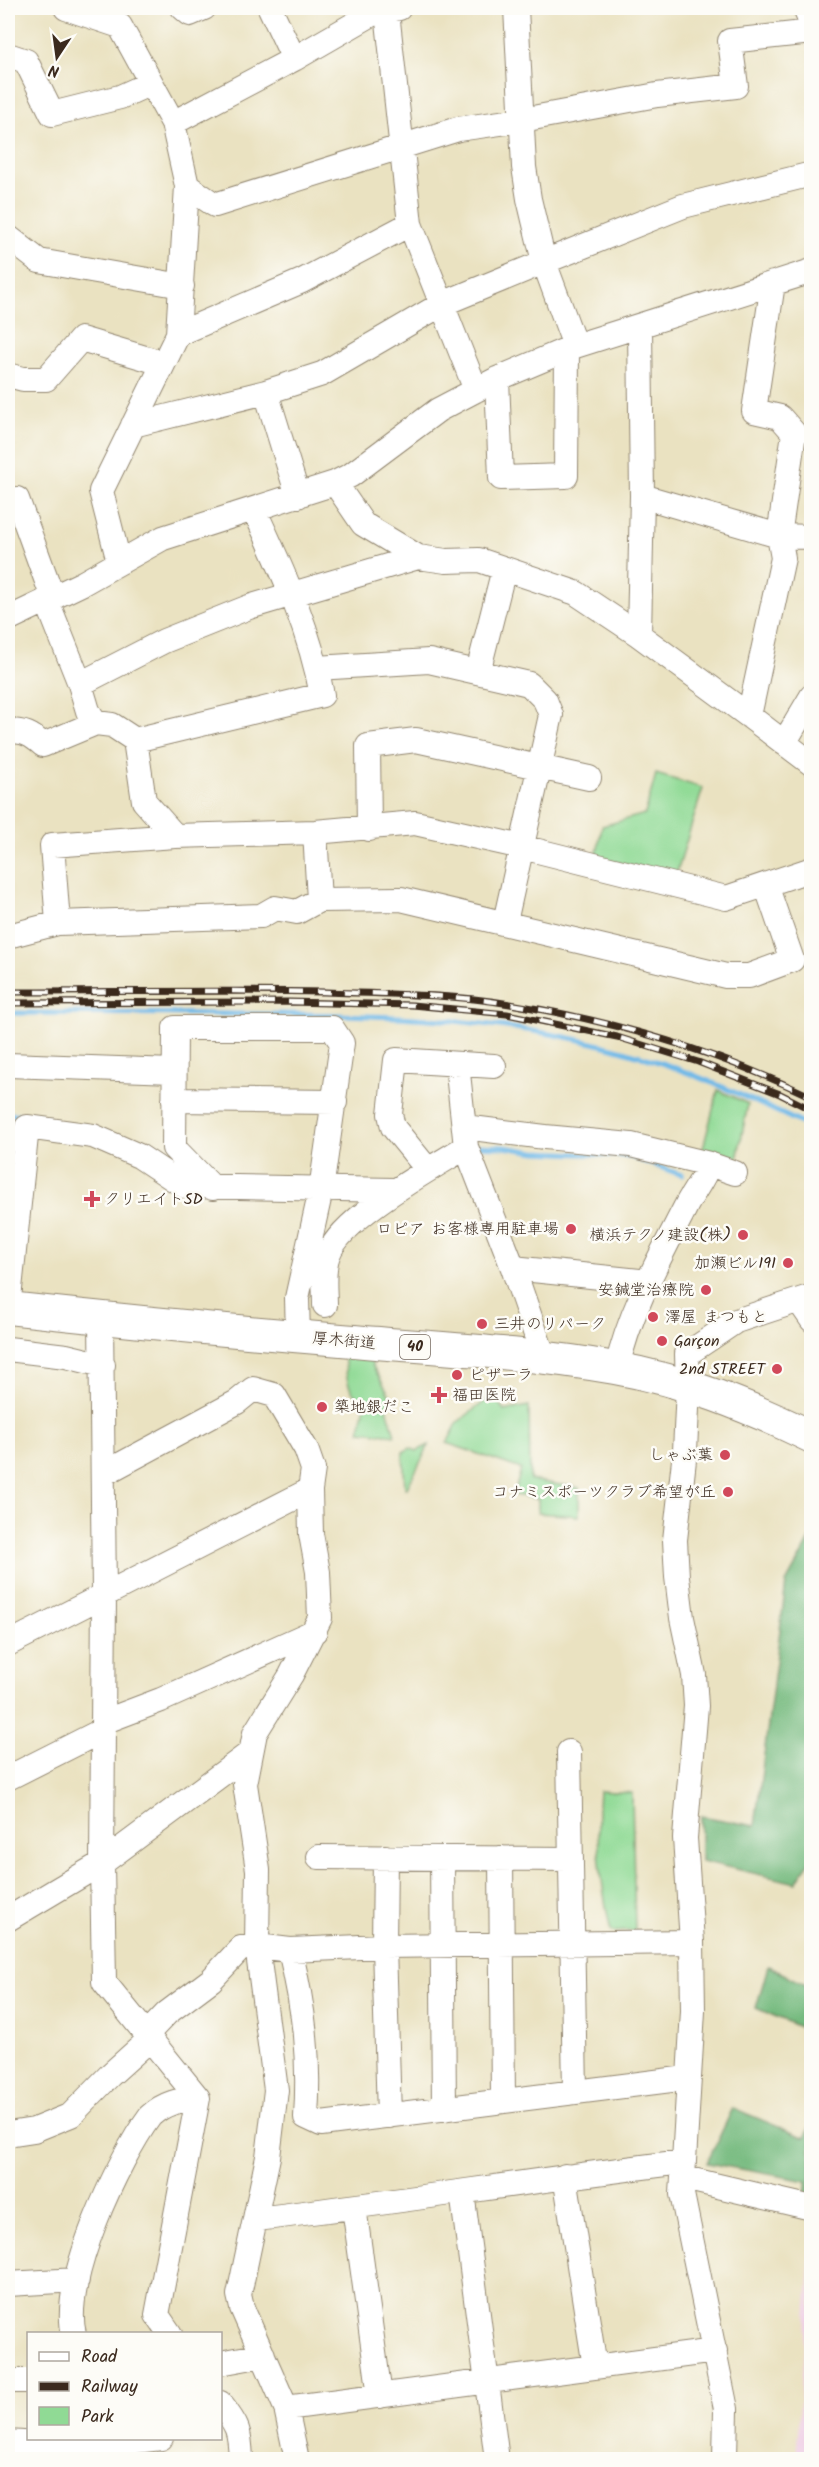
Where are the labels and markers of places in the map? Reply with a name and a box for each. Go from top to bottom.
place label: クリエイトSD [104,1187,203,1212]
marker: クリエイトSD [85,1192,99,1206]
place label: ロピア お客様専用駐車場 [377,1217,559,1242]
marker: ロピア お客様専用駐車場 [564,1222,578,1236]
place label: 横浜テクノ建設(株) [589,1223,731,1248]
marker: 横浜テクノ建設(株) [736,1228,750,1242]
place label: 加瀬ビル191 [694,1251,776,1276]
marker: 加瀬ビル191 [781,1256,795,1270]
place label: 安鍼堂治療院 [598,1278,694,1303]
marker: 安鍼堂治療院 [699,1283,713,1297]
place label: 澤屋 まつもと [665,1305,767,1330]
marker: 澤屋 まつもと [646,1310,660,1324]
place label: 三井のリパーク [494,1312,606,1337]
marker: 三井のリパーク [475,1317,489,1331]
place label: Garçon [674,1329,720,1354]
marker: Garçon [655,1334,669,1348]
place label: 2nd STREET [679,1357,766,1382]
marker: 2nd STREET [770,1362,784,1376]
place label: ピザーラ [469,1363,533,1388]
marker: ピザーラ [450,1368,464,1382]
place label: 福田医院 [452,1383,516,1408]
marker: 福田医院 [430,1386,448,1404]
place label: 築地銀だこ [334,1395,414,1420]
marker: 築地銀だこ [315,1400,329,1414]
place label: しゃぶ葉 [649,1443,713,1468]
marker: しゃぶ葉 [718,1448,732,1462]
place label: コナミスポーツクラブ希望が丘 [492,1480,716,1505]
marker: コナミスポーツクラブ希望が丘 [721,1485,735,1499]

